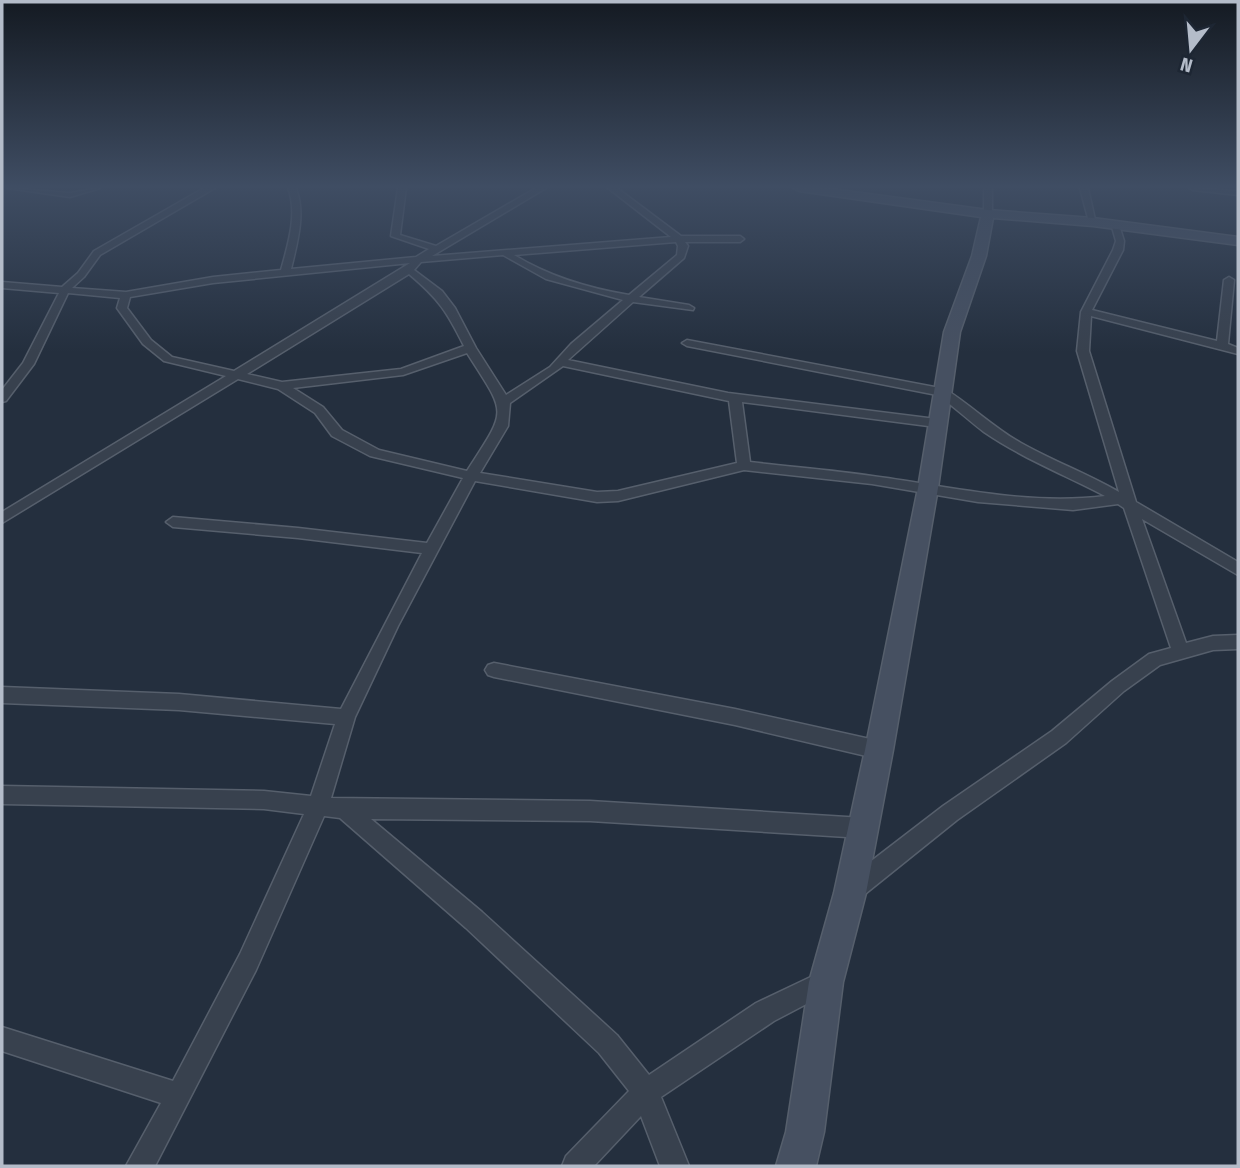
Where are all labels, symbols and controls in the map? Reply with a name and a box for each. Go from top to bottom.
north arrow [1156,14,1226,84]
text: N [1178,52,1195,77]

